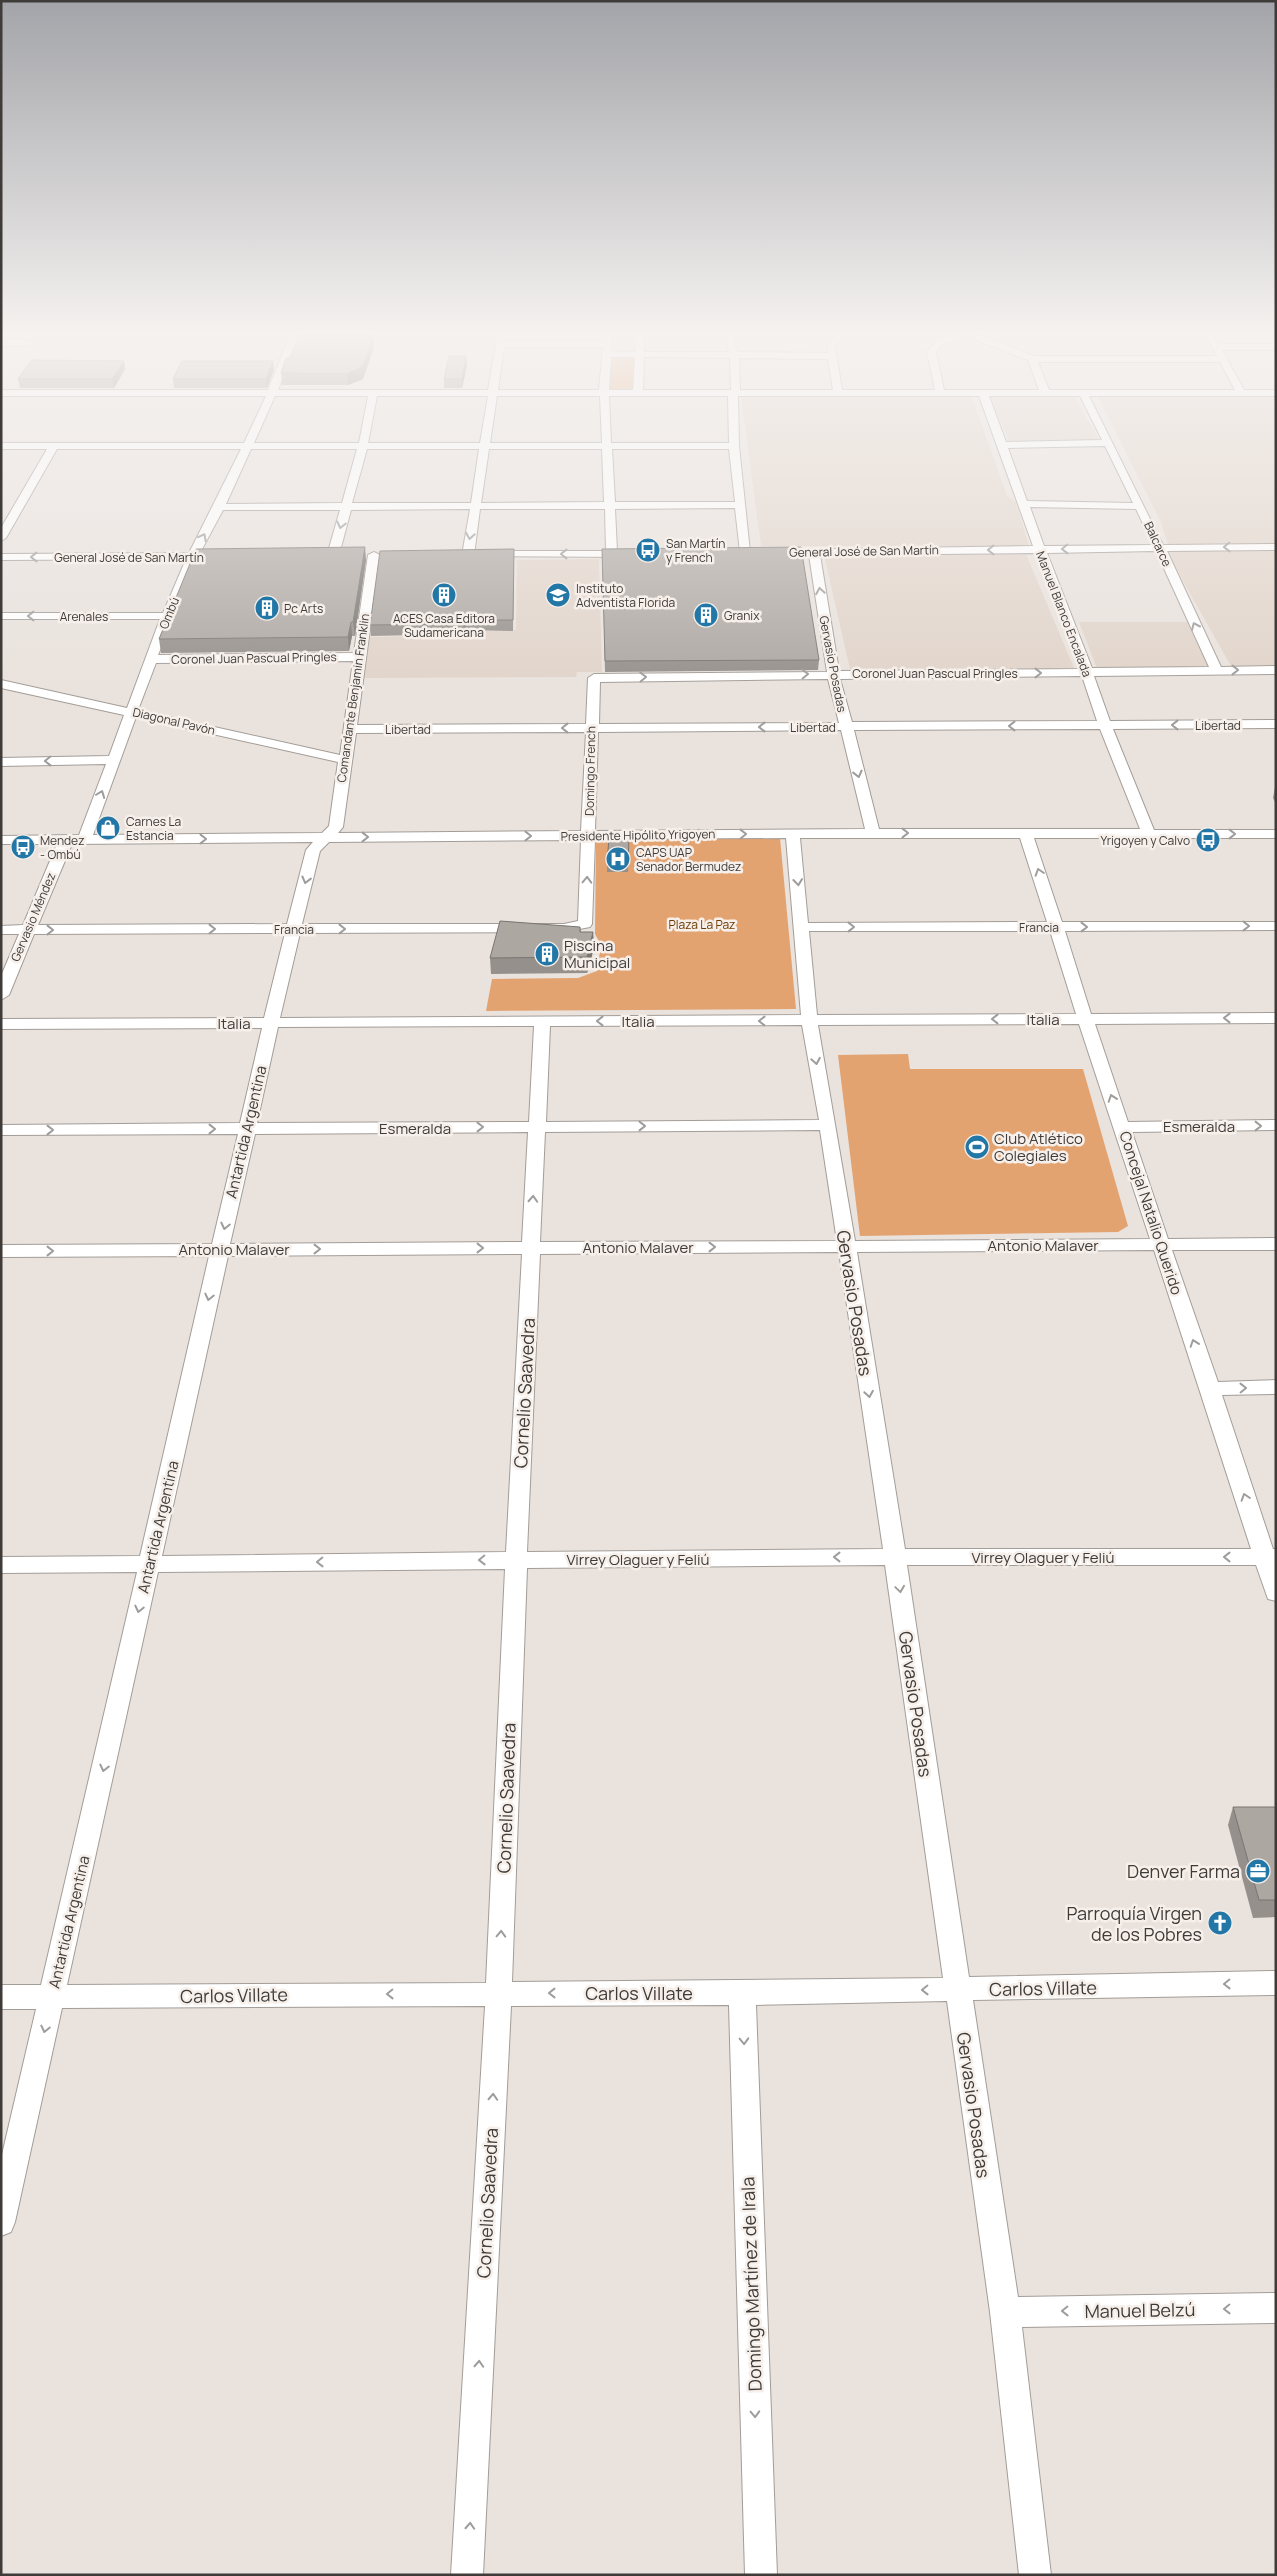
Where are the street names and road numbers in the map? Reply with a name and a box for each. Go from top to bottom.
street label: Balcarce [1140,519,1176,569]
street label: General José de San Martín [789,541,939,561]
street label: General José de San Martín [54,549,204,566]
street label: Manuel Blanco Encalada [1032,549,1096,679]
street label: Ombú [155,594,183,632]
street label: Arenales [60,608,108,625]
street label: Comandante Benjamin Franklin [333,612,373,784]
street label: Gervasio Posadas [815,614,851,714]
street label: Coronel Juan Pascual Pringles [171,648,337,668]
street label: Coronel Juan Pascual Pringles [852,665,1018,682]
street label: Diagonal Pavón [131,703,217,739]
street label: Libertad [1195,717,1241,734]
street label: Libertad [790,719,836,736]
street label: Libertad [385,721,431,738]
street label: Domingo French [581,726,599,816]
street label: Presidente Hipólito Yrigoyen [560,825,716,845]
street label: Gervasio Méndez [7,870,59,964]
street label: Francia [1019,919,1059,936]
street label: Francia [274,921,314,938]
street label: Italia [1026,1009,1060,1030]
street label: Italia [621,1011,655,1032]
street label: Italia [217,1013,251,1034]
street label: Antartida Argentina [221,1064,271,1200]
street label: Esmeralda [1163,1116,1235,1137]
street label: Esmeralda [379,1118,451,1139]
street label: Concejal Natalio Querido [1115,1128,1187,1298]
street label: Gervasio Posadas [832,1228,878,1378]
street label: Antonio Malaver [987,1235,1099,1256]
street label: Antonio Malaver [582,1237,694,1258]
street label: Antonio Malaver [178,1239,290,1260]
street label: Cornelio Saavedra [508,1317,540,1469]
street label: Antartida Argentina [133,1459,183,1595]
street label: Virrey Olaguer y Feliú [971,1547,1115,1568]
street label: Virrey Olaguer y Feliú [566,1549,710,1570]
street label: Gervasio Posadas [894,1629,938,1779]
street label: Cornelio Saavedra [491,1722,521,1874]
street label: Antartida Argentina [44,1854,94,1990]
street label: Carlos Villate [989,1975,1097,2001]
street label: Carlos Villate [585,1981,693,2005]
street label: Carlos Villate [180,1982,288,2008]
street label: Gervasio Posadas [952,2030,996,2180]
street label: Cornelio Saavedra [471,2127,503,2279]
street label: Domingo Martínez de Irala [735,2176,767,2392]
street label: Manuel Belzú [1084,2297,1196,2323]

